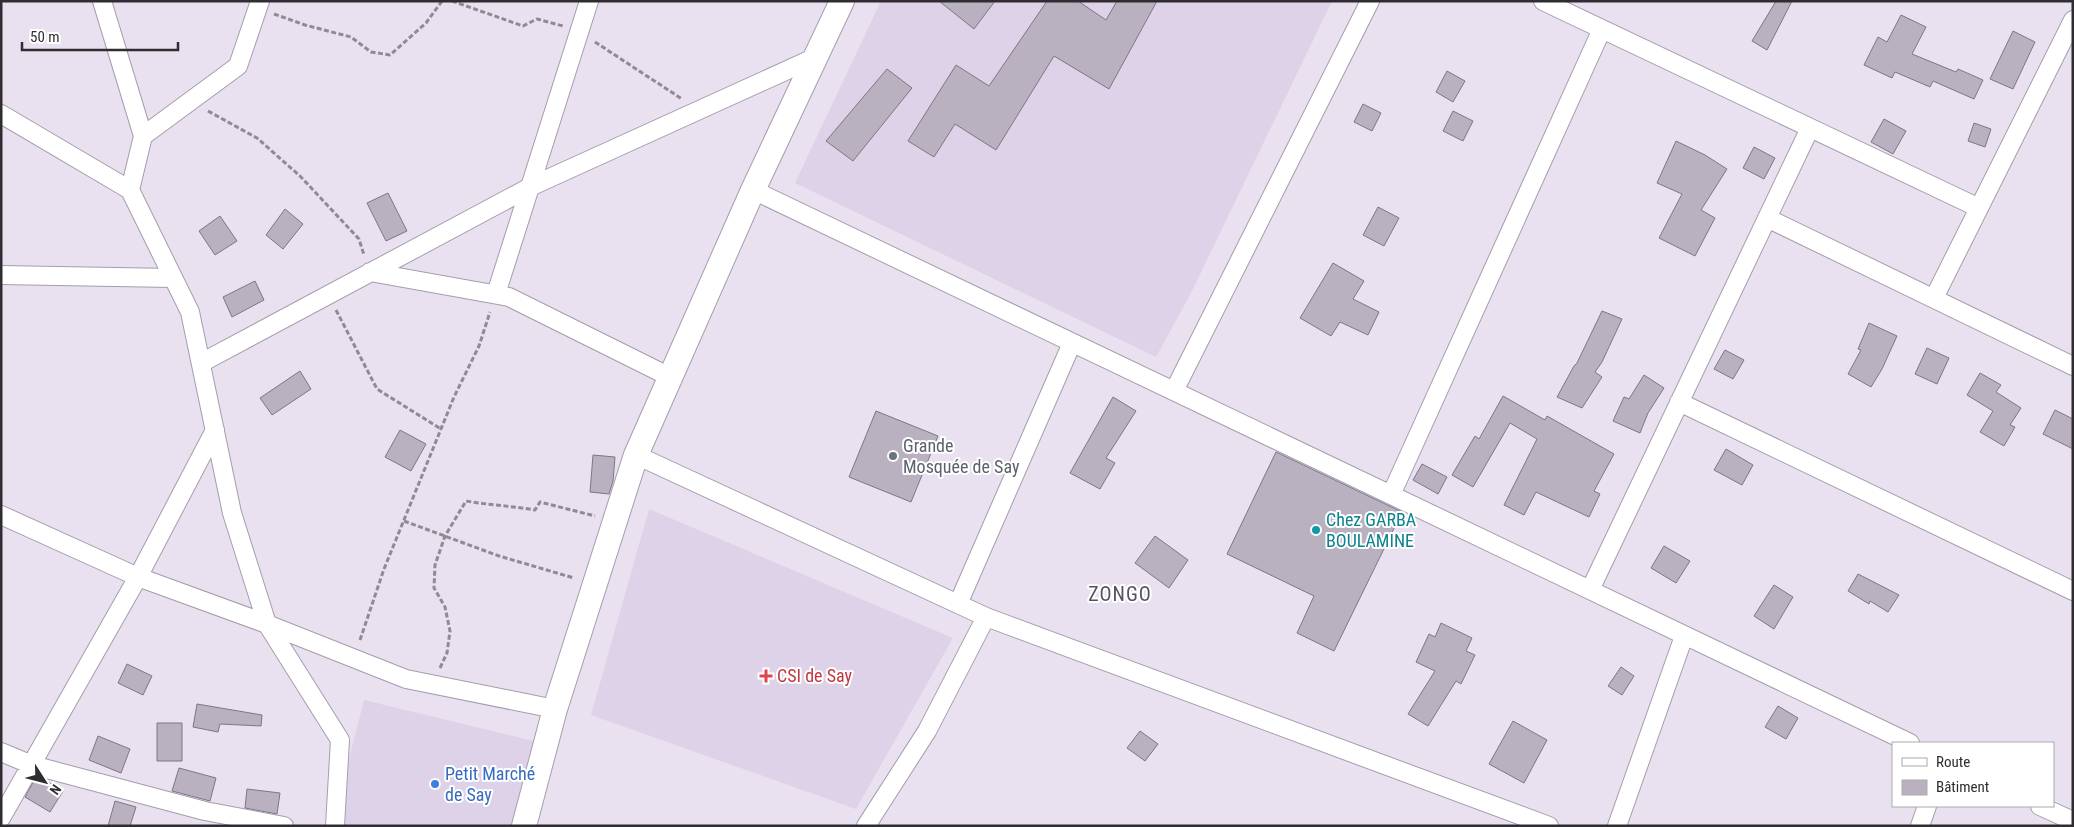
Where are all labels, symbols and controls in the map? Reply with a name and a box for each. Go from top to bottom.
scale bar [22,20,179,52]
text: 50 m [30,28,60,46]
place label: Grande Mosquée de Say [903,435,1020,477]
marker: Grande Mosquée de Say [887,450,899,462]
place label: Chez GARBA BOULAMINE [1326,509,1417,551]
marker: Chez GARBA BOULAMINE [1310,524,1322,536]
district label: ZONGO [1088,582,1152,606]
place label: CSI de Say [777,665,852,686]
marker: CSI de Say [759,669,773,683]
legend [1892,742,2054,807]
text: Route [1936,753,1970,771]
north arrow [20,757,70,807]
place label: Petit Marché de Say [445,763,535,805]
marker: Petit Marché de Say [429,778,441,790]
text: Bâtiment [1936,778,1989,796]
text: N [47,781,65,798]

